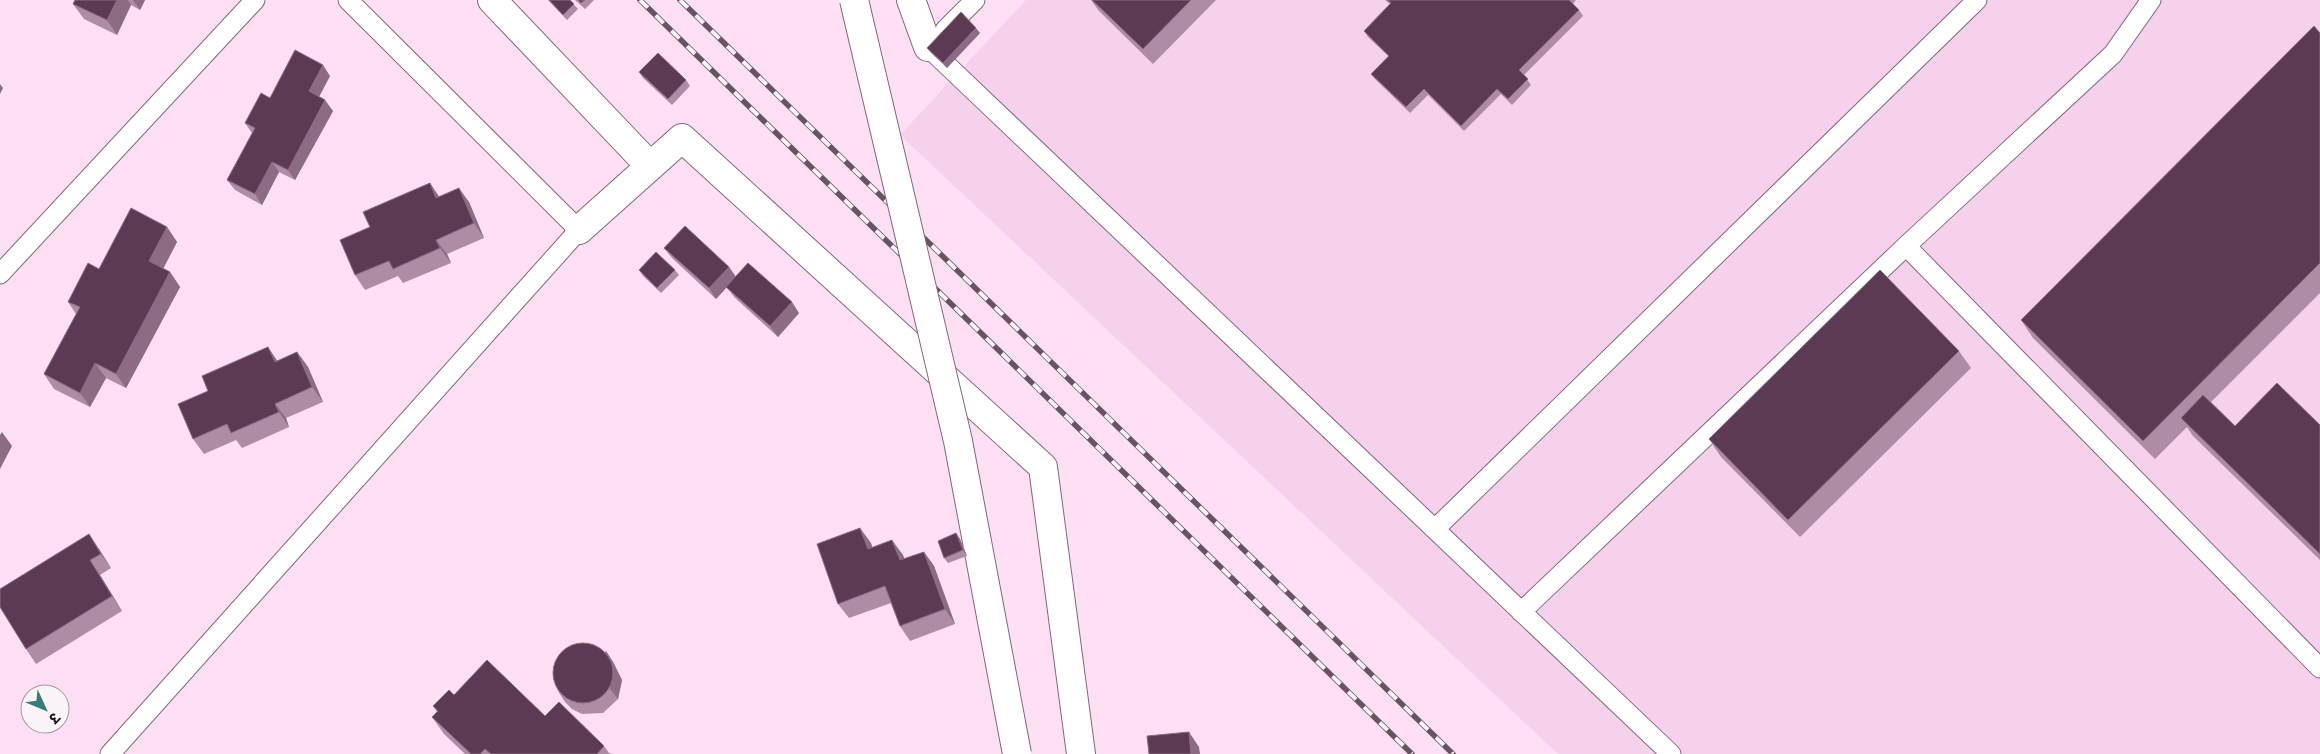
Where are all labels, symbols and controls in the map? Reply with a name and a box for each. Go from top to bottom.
north arrow [20,684,70,734]
text: उ [44,708,65,729]

